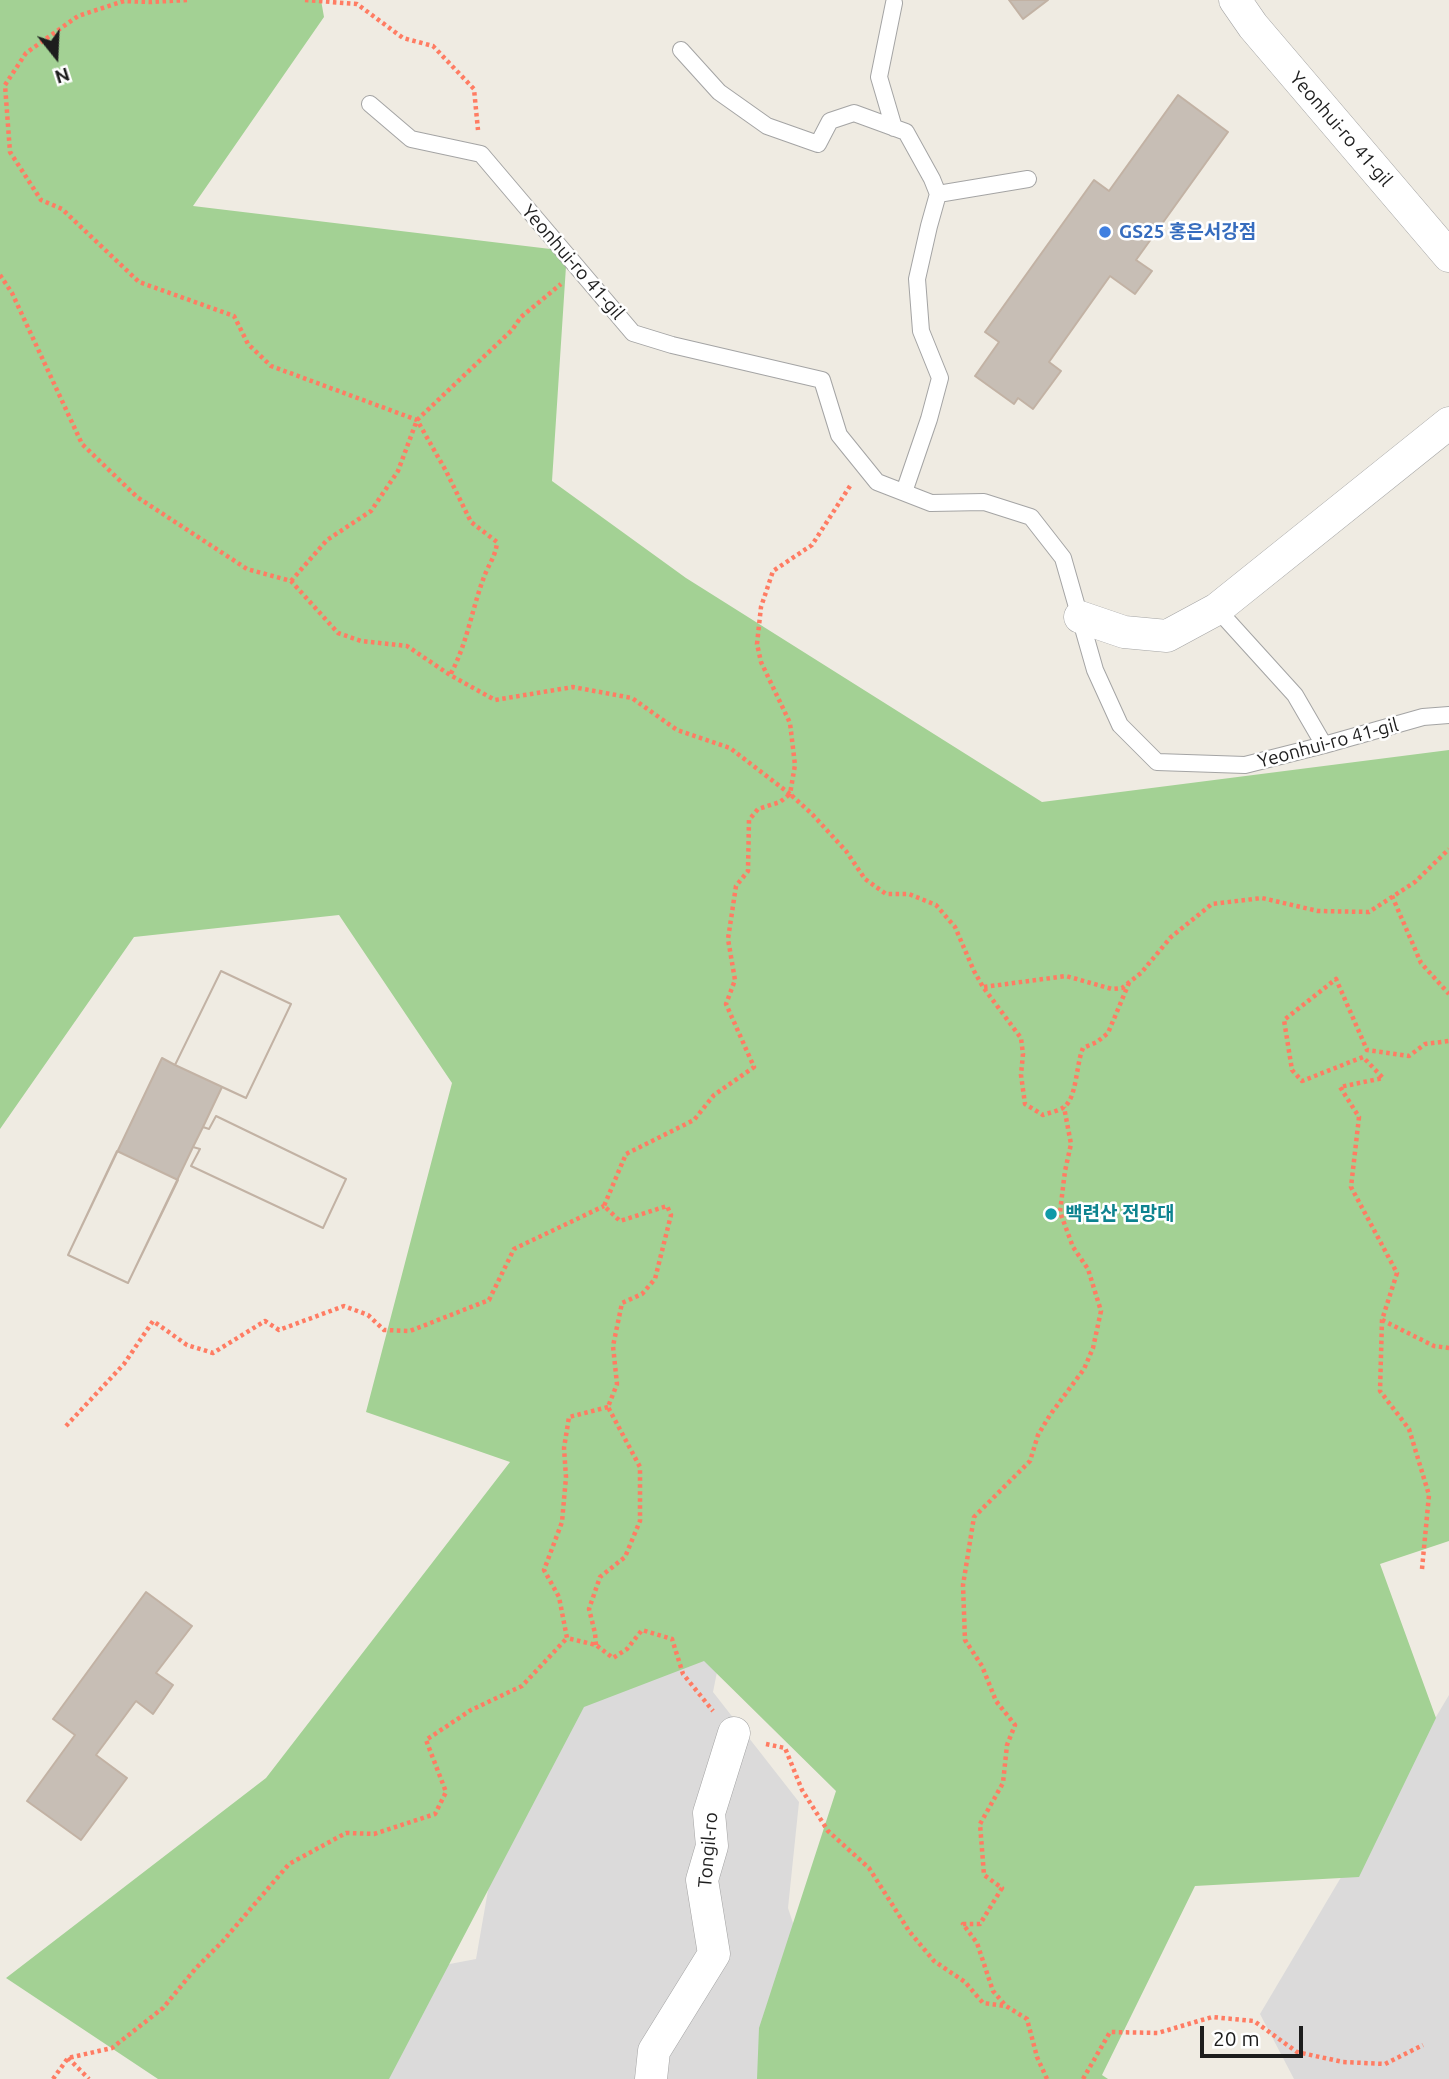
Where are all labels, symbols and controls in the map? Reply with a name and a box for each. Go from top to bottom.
north arrow [21,21,91,91]
text: N [52,63,73,89]
street label: Yeonhui-ro 41-gil [1285,67,1397,191]
street label: Yeonhui-ro 41-gil [517,200,629,324]
place label: GS25 홍은서강점 [1119,221,1256,243]
marker: GS25 홍은서강점 [1097,224,1113,240]
street label: Yeonhui-ro 41-gil [1255,713,1401,773]
place label: 백련산 전망대 [1065,1203,1174,1225]
marker: 백련산 전망대 [1043,1206,1059,1222]
street label: Tongil-ro [693,1811,723,1889]
scale bar [1204,2012,1307,2056]
text: 20 m [1213,2026,1260,2050]

